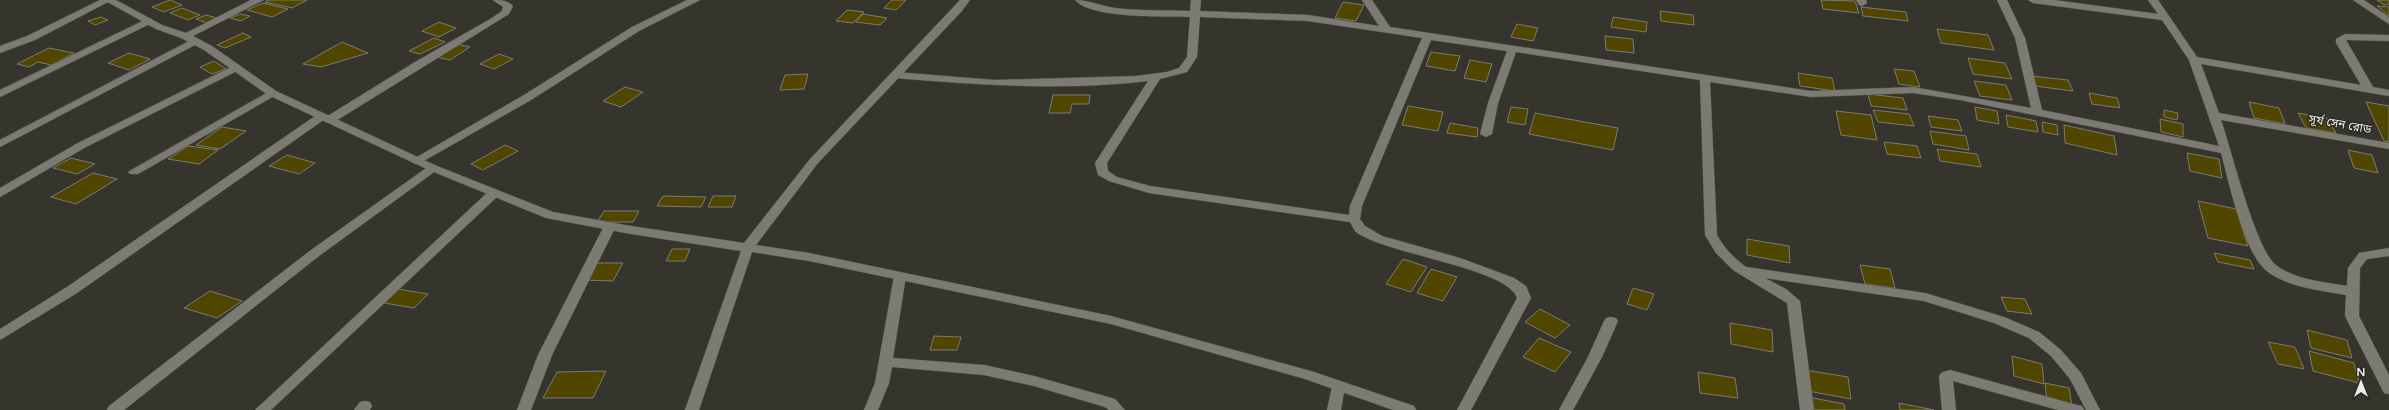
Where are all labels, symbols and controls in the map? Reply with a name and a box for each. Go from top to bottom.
street label: সূর্য সেন রোড [2306,110,2373,137]
north arrow [2341,362,2381,402]
text: N [2357,366,2365,379]

